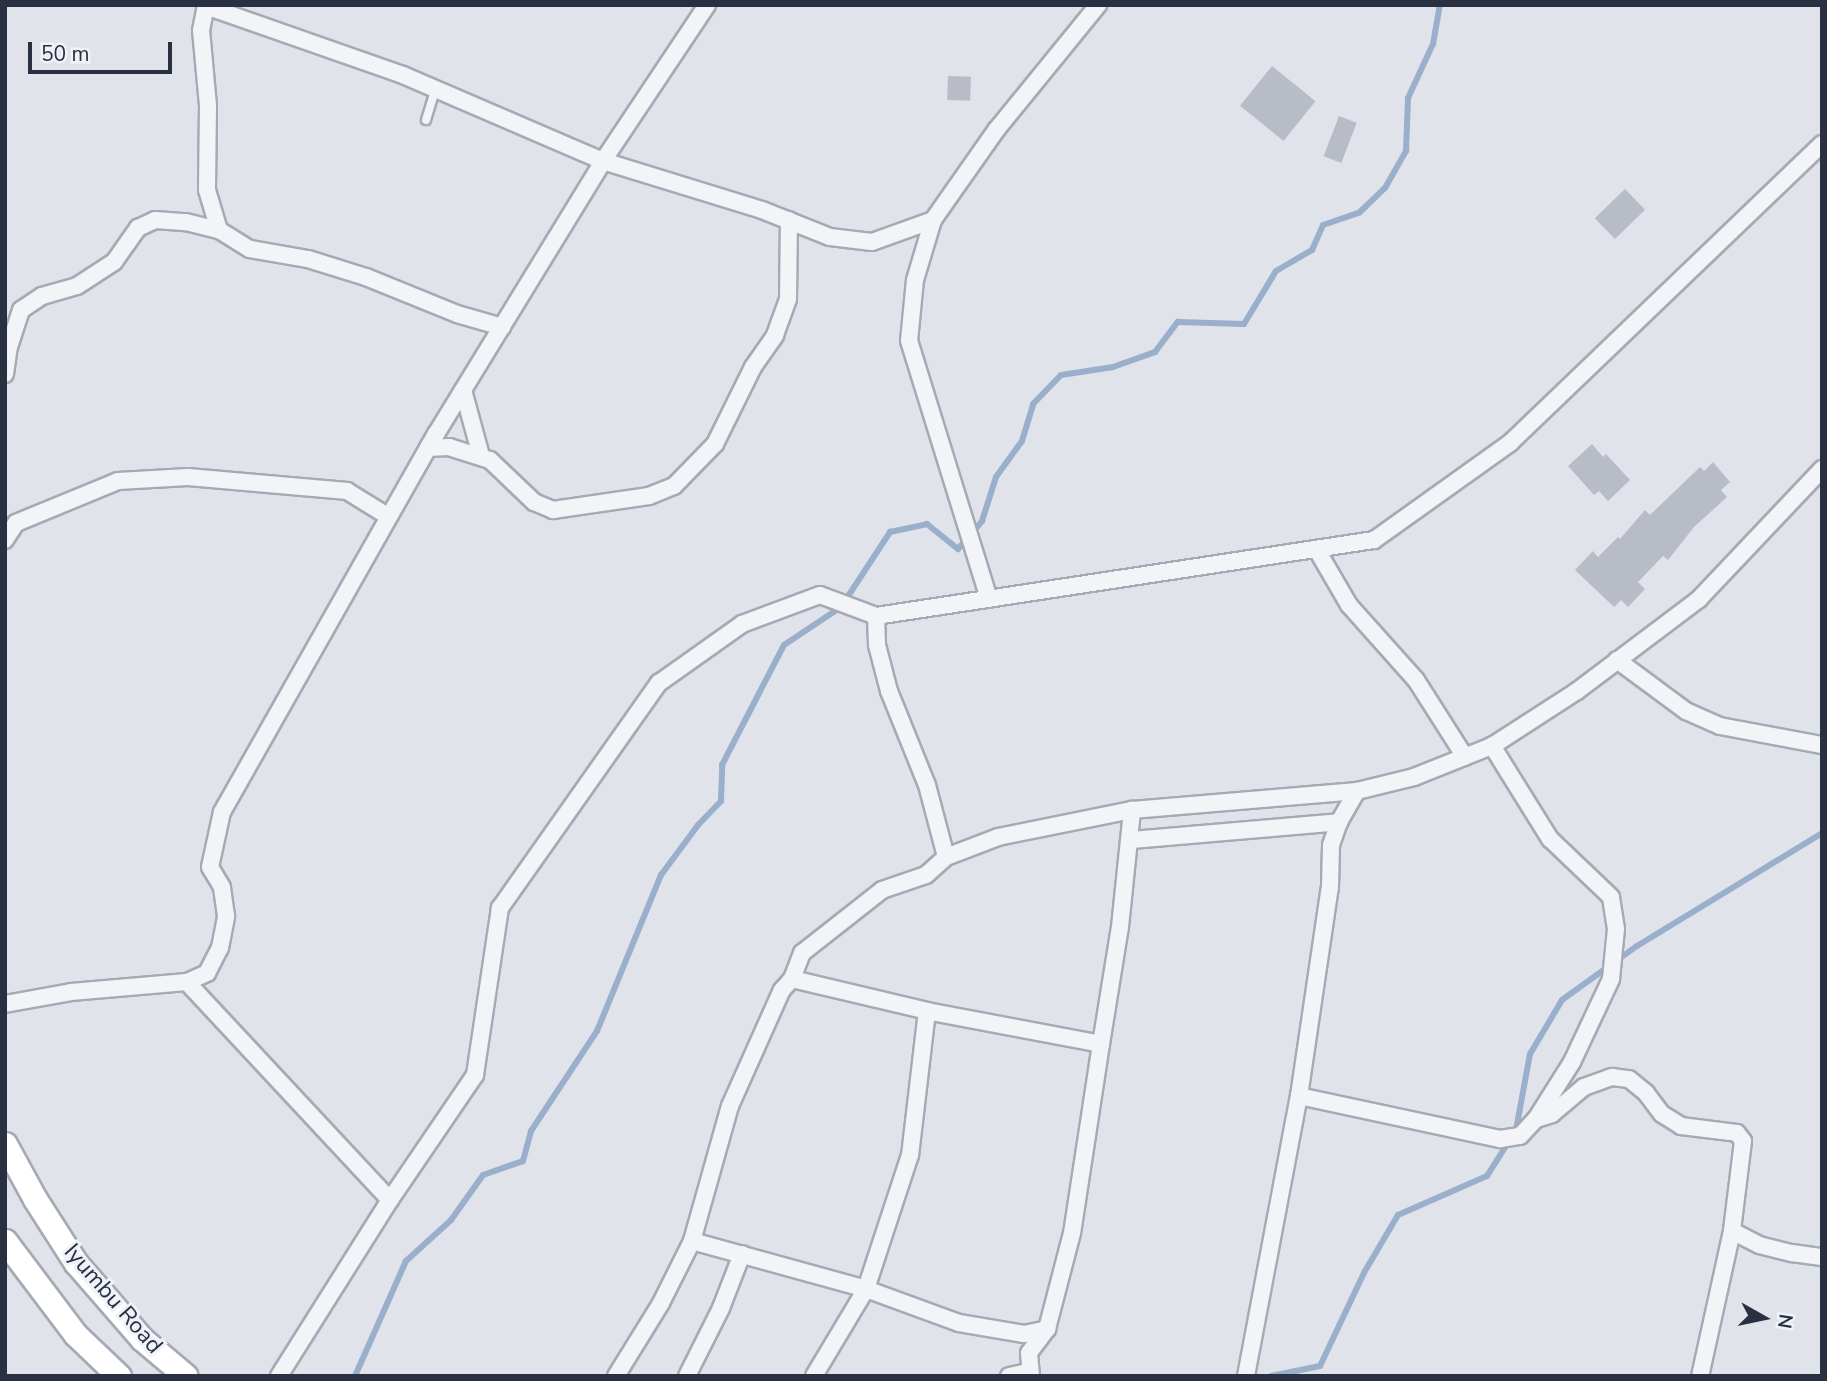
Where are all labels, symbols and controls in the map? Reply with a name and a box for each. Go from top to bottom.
scale bar [32,28,175,72]
text: 50 m [41,40,90,68]
street label: Iyumbu Road [58,1239,168,1359]
north arrow [1729,1283,1799,1353]
text: N [1771,1312,1799,1330]

